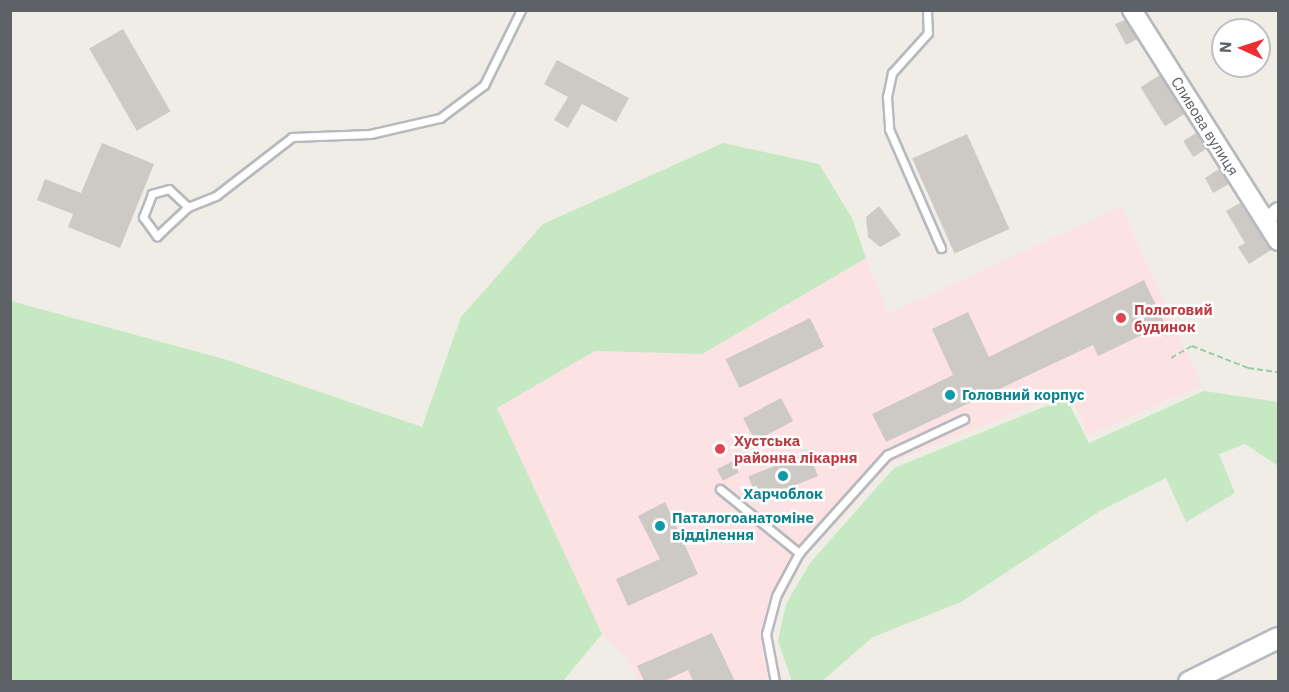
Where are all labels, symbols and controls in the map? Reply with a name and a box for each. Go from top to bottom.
north arrow [1211,18,1271,78]
text: N [1215,41,1235,53]
street label: Сливова вулиця [1167,73,1243,179]
place label: Пологовий будинок [1134,300,1213,335]
marker: Пологовий будинок [1112,309,1130,327]
place label: Головний корпус [962,386,1085,404]
marker: Головний корпус [943,388,957,402]
place label: Хустська районна лікарня [734,431,858,466]
marker: Хустська районна лікарня [711,440,729,458]
marker: Харчоблок [776,469,790,483]
place label: Харчоблок [743,485,823,503]
place label: Паталогоанатоміне відділення [672,508,814,543]
marker: Паталогоанатоміне відділення [653,519,667,533]

